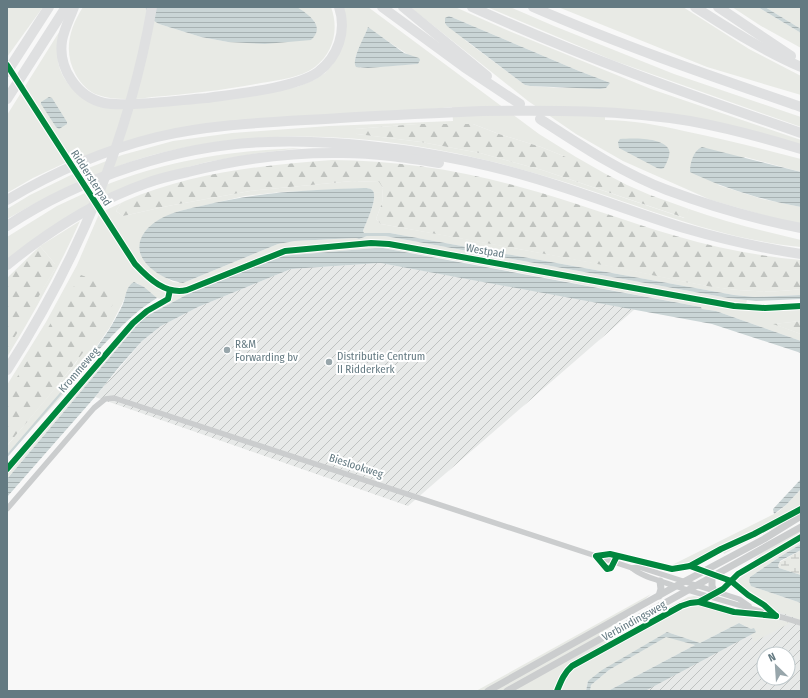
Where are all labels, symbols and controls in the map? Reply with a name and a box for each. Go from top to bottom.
street label: Riddersterpad [68,148,114,208]
street label: Westpad [465,241,505,261]
place label: R&M Forwarding bv [235,338,298,364]
street label: Krommeweg [56,344,103,395]
marker: R&M Forwarding bv [222,345,232,355]
place label: Distributie Centrum II Ridderkerk [337,350,425,376]
marker: Distributie Centrum II Ridderkerk [324,357,334,367]
street label: Bieslookweg [327,451,386,481]
street label: Verbindingsweg [600,598,669,644]
north arrow [756,646,796,686]
text: N [766,650,778,665]

